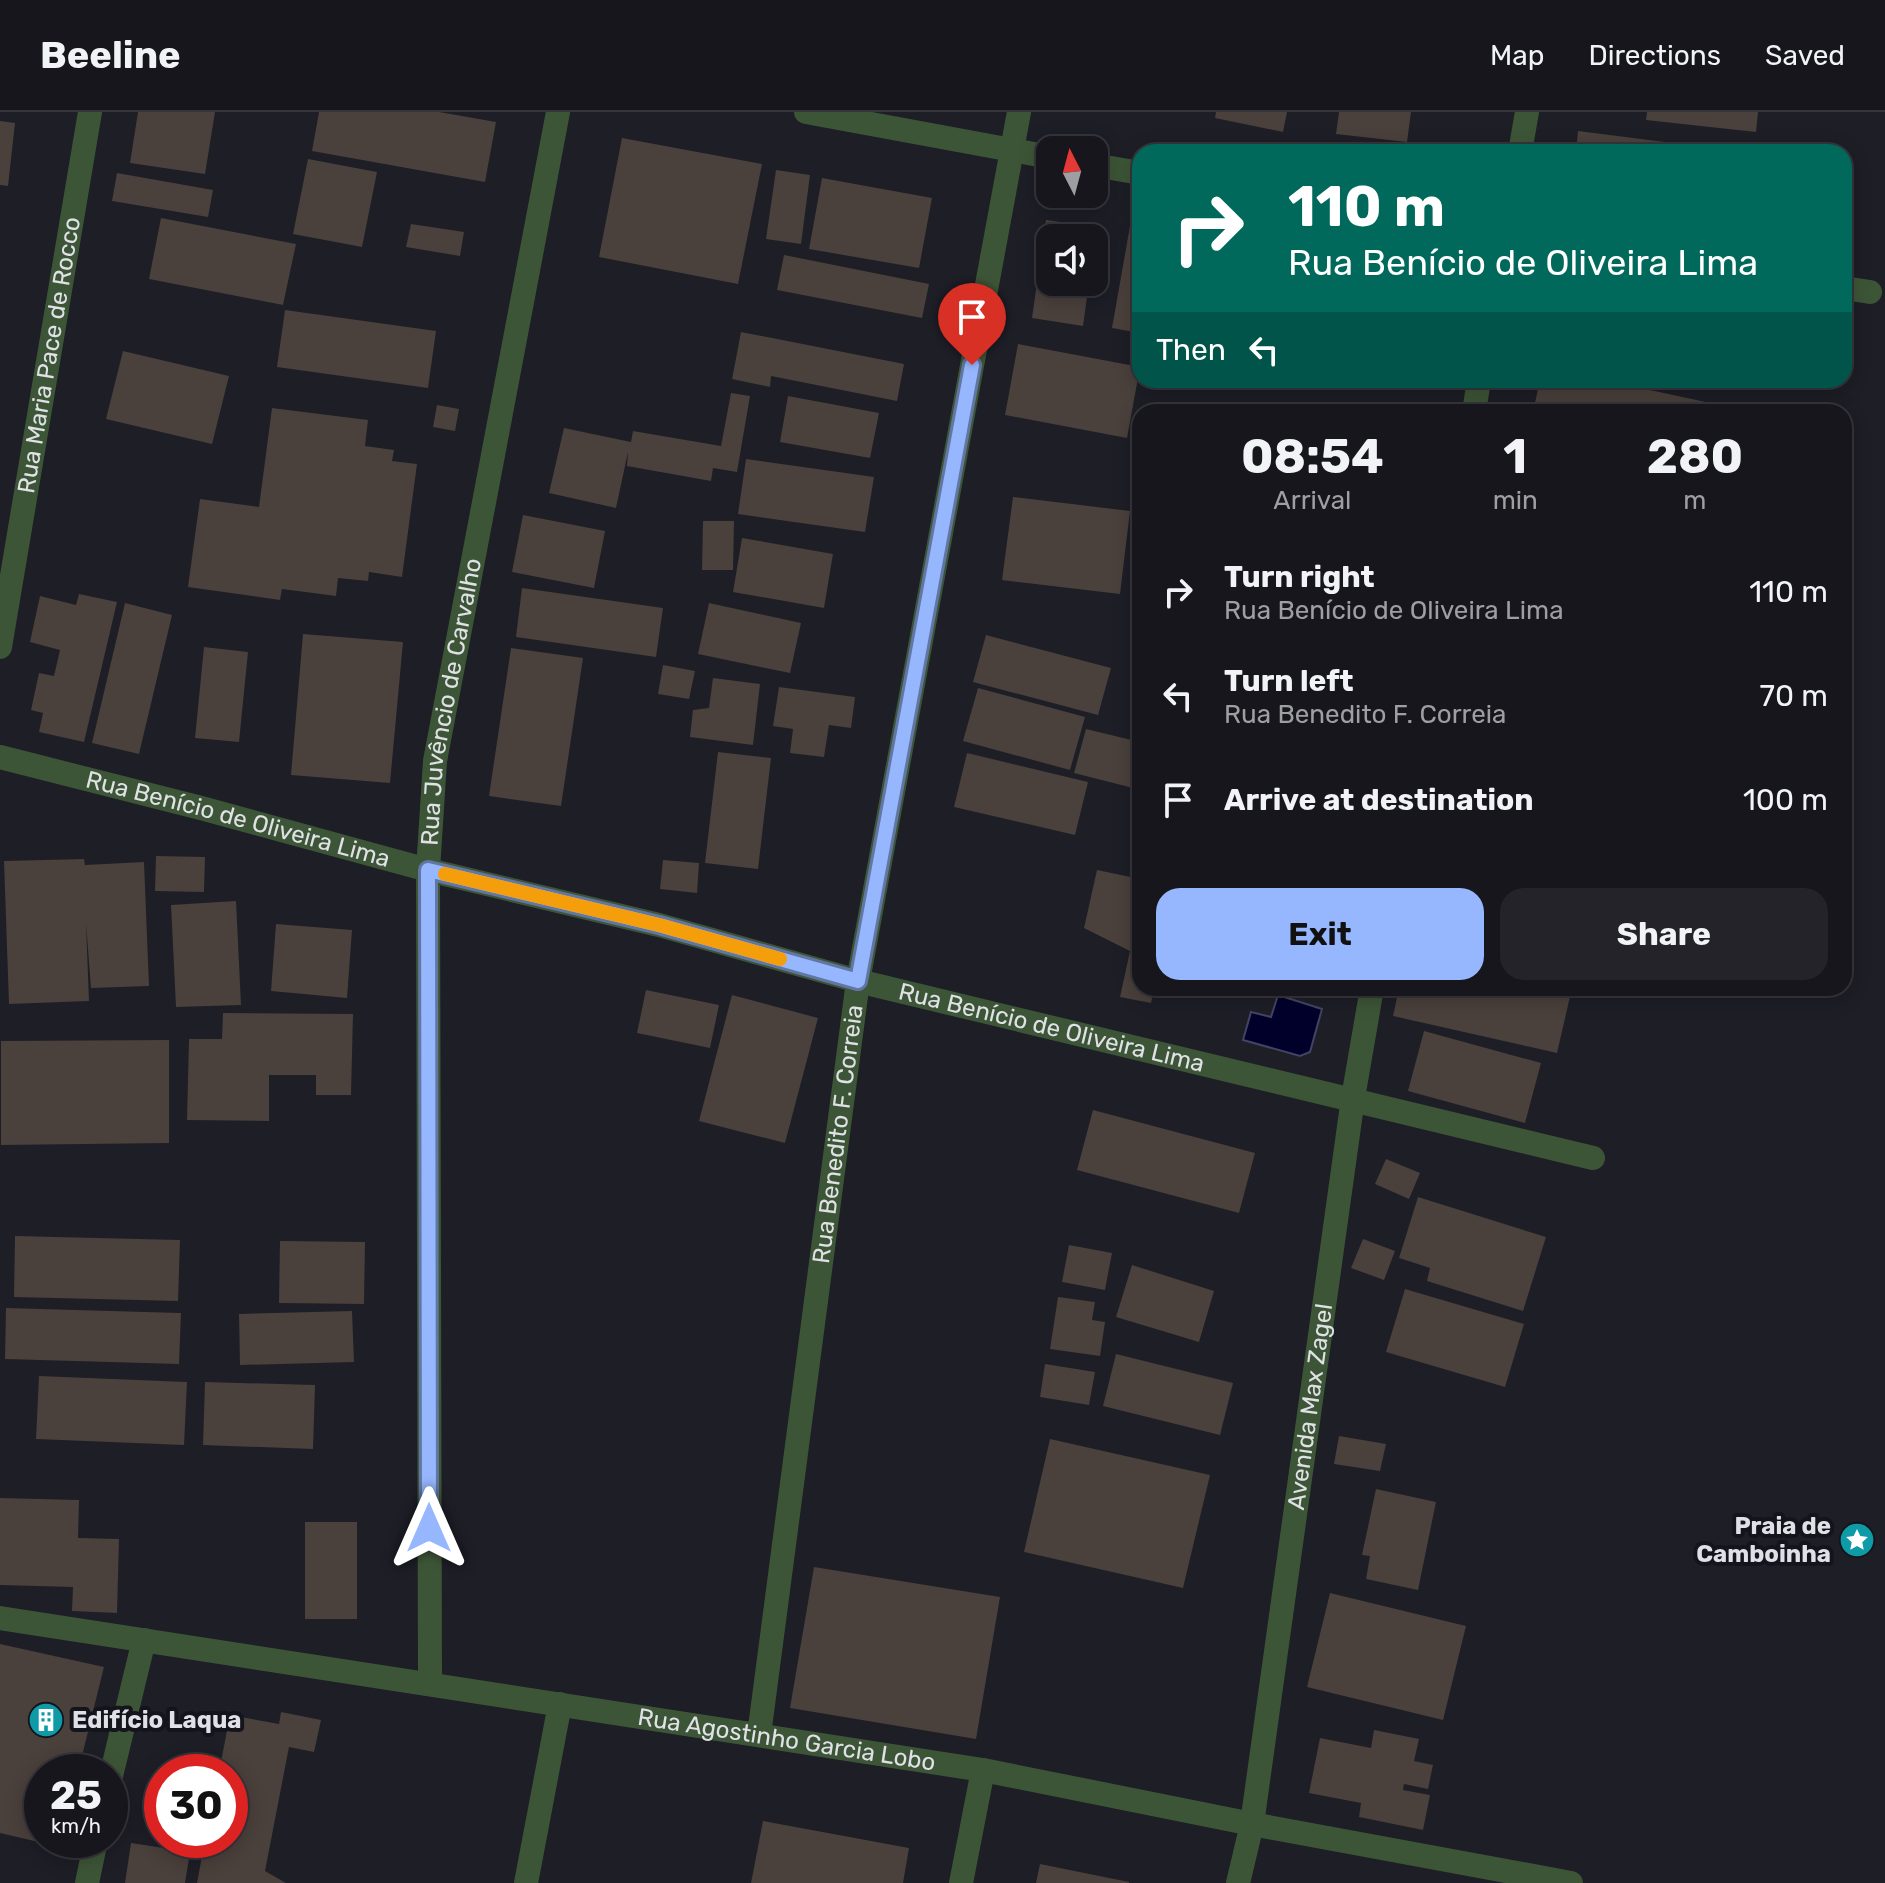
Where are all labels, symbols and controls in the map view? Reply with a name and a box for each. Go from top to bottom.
text: Beeline [40,32,181,78]
text: Map [1490,39,1544,72]
text: Directions [1588,39,1721,72]
text: Saved [1765,39,1845,72]
north arrow [1036,136,1108,208]
map controls [1036,136,1108,296]
text: 110 m [1288,174,1445,240]
icon: right [1156,176,1260,280]
street label: Rua Maria Pace de Rocco [12,215,86,495]
button: sound [1036,224,1108,296]
text: Rua Benício de Oliveira Lima [1288,241,1758,284]
pin [938,283,1006,365]
icon: arrive [950,295,994,339]
icon: left [1242,328,1286,372]
text: Then [1156,332,1226,368]
text: 08:54 [1241,428,1384,485]
text: 1 [1503,428,1527,485]
text: 280 [1647,428,1743,485]
text: Arrival [1273,485,1351,516]
text: min [1493,485,1538,516]
text: m [1683,485,1706,516]
street label: Rua Juvêncio de Carvalho [416,556,487,846]
text: Turn right [1224,559,1375,595]
icon: right [1156,570,1200,614]
text: 110 m [1749,574,1828,610]
text: Rua Benício de Oliveira Lima [1224,595,1564,626]
text: Turn left [1224,663,1354,699]
icon: left [1156,674,1200,718]
text: 70 m [1760,678,1828,714]
text: Rua Benedito F. Correia [1224,699,1506,730]
street label: Rua Benício de Oliveira Lima [83,765,393,873]
icon: arrive [1156,778,1200,822]
text: Arrive at destination [1224,782,1534,818]
text: 100 m [1743,782,1828,818]
button: Exit [1156,888,1484,980]
button: Share [1500,888,1828,980]
street label: Rua Benício de Oliveira Lima [896,977,1207,1078]
street label: Rua Benedito F. Correia [807,1003,869,1265]
street label: Avenida Max Zagel [1282,1302,1338,1512]
position arrow [387,1486,471,1570]
place label: Praia de Camboinha [1696,1512,1831,1568]
place icon: Praia de Camboinha [1838,1521,1876,1559]
building icon: Edifício Laqua [27,1701,65,1739]
street label: Rua Agostinho Garcia Lobo [636,1703,937,1776]
place label: Edifício Laqua [72,1706,241,1734]
speed limit sign: 30 [144,1754,248,1858]
text: 25 [50,1772,102,1819]
text: km/h [51,1814,101,1838]

